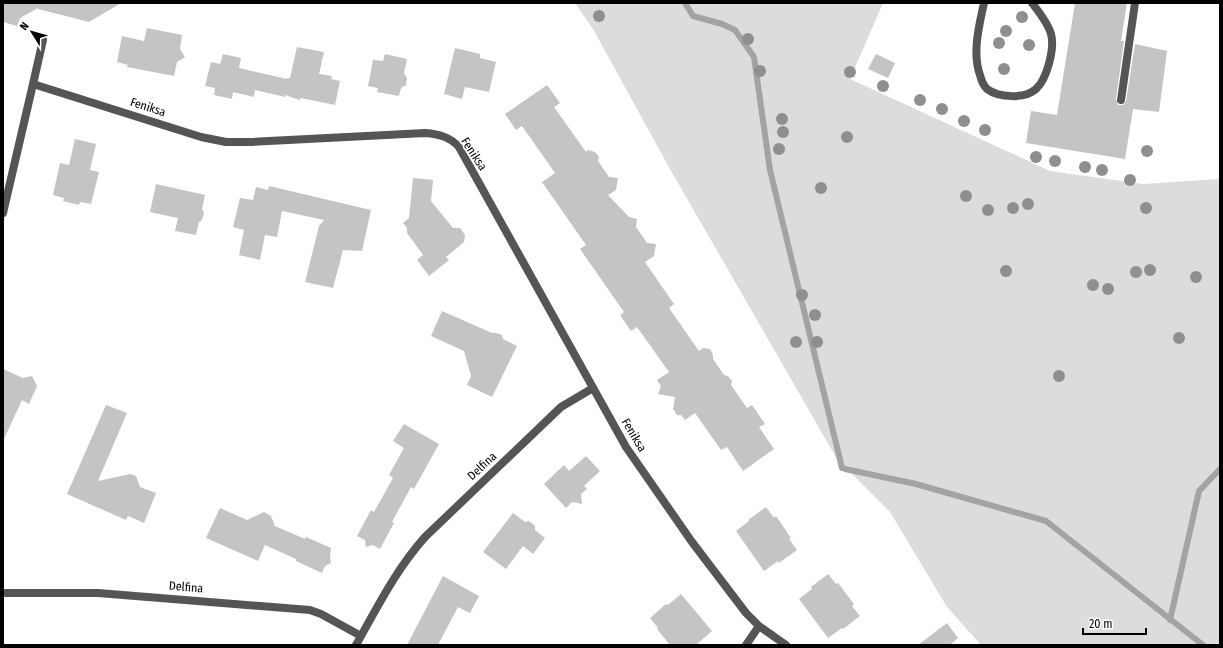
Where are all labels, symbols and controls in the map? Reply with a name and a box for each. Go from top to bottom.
north arrow [12,12,52,52]
text: N [17,20,32,33]
street label: Feniksa [128,95,168,119]
street label: Feniksa [458,135,490,173]
street label: Feniksa [619,416,649,454]
street label: Delfina [465,449,499,483]
street label: Delfina [168,579,204,595]
scale bar [1083,610,1146,636]
text: 20 m [1089,617,1113,631]

